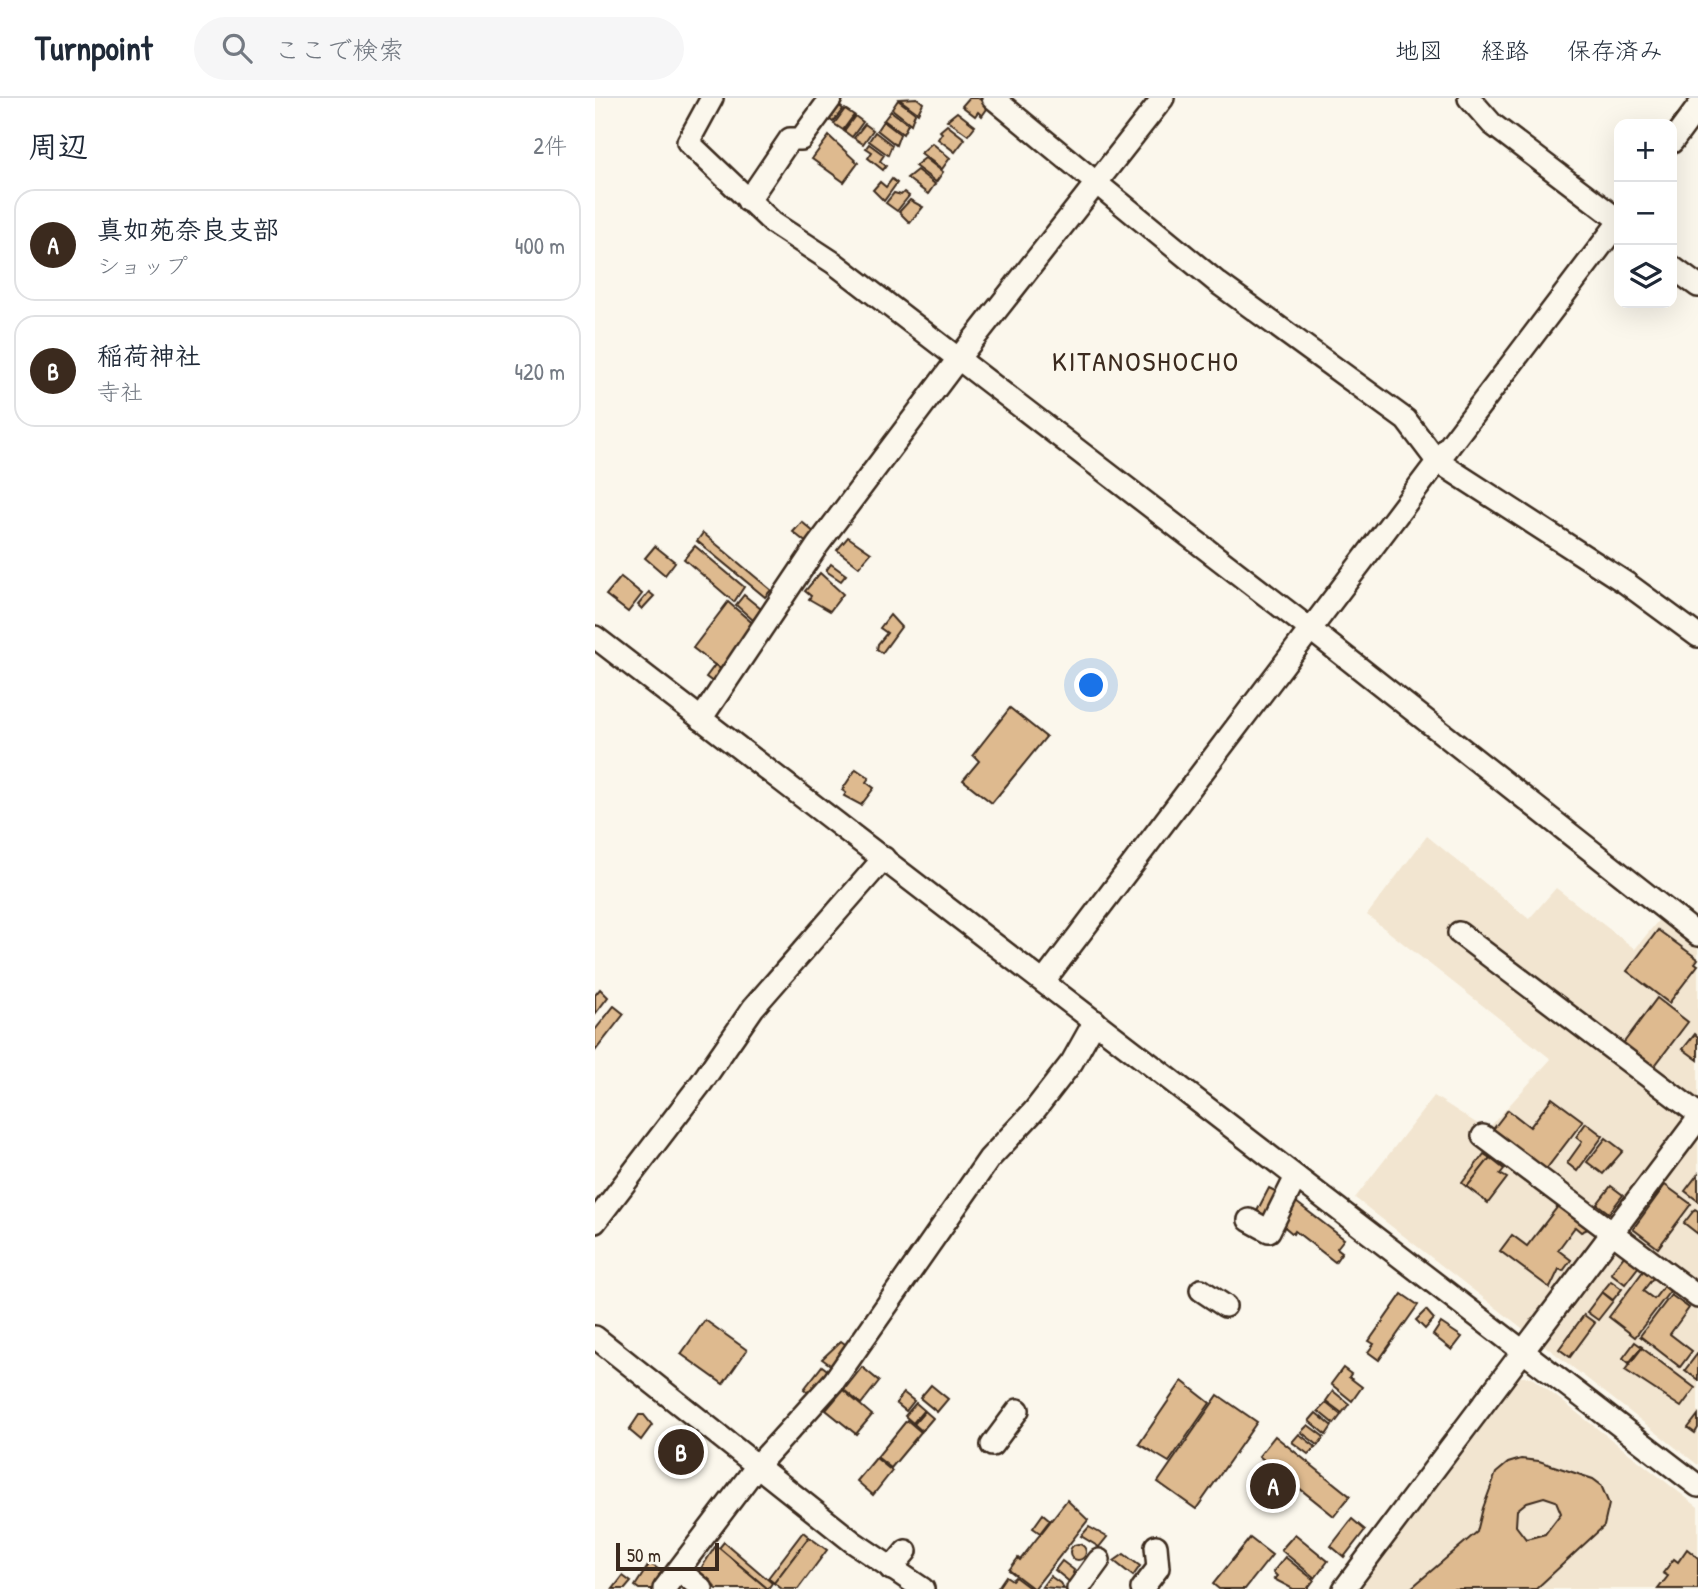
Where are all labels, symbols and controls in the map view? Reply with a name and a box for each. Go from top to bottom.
search box [194,17,684,80]
text: Turnpoint [35,26,152,70]
icon: search [218,29,256,67]
text: ここで検索 [274,32,404,67]
text: 地図 [1395,34,1443,66]
text: 経路 [1481,34,1529,66]
text: 保存済み [1567,34,1663,66]
map controls [1614,119,1677,308]
button: + [1614,119,1677,182]
text: 周辺 [28,126,88,166]
text: 2件 [533,130,567,161]
button: − [1614,182,1677,245]
text: 真如苑奈良支部 [97,212,279,247]
text: A [47,230,59,261]
text: 400 m [515,230,565,261]
button: layers [1614,245,1677,308]
text: ショップ [97,250,188,281]
text: 稲荷神社 [97,338,201,373]
district label: KITANOSHOCHO [1052,342,1240,380]
text: B [47,356,59,387]
text: 420 m [514,356,565,387]
text: 寺社 [97,376,143,407]
your location [1074,668,1108,702]
pin: B [658,1426,704,1478]
pin: A [1250,1460,1296,1512]
scale bar [616,1540,719,1572]
text: 50 m [627,1542,661,1568]

